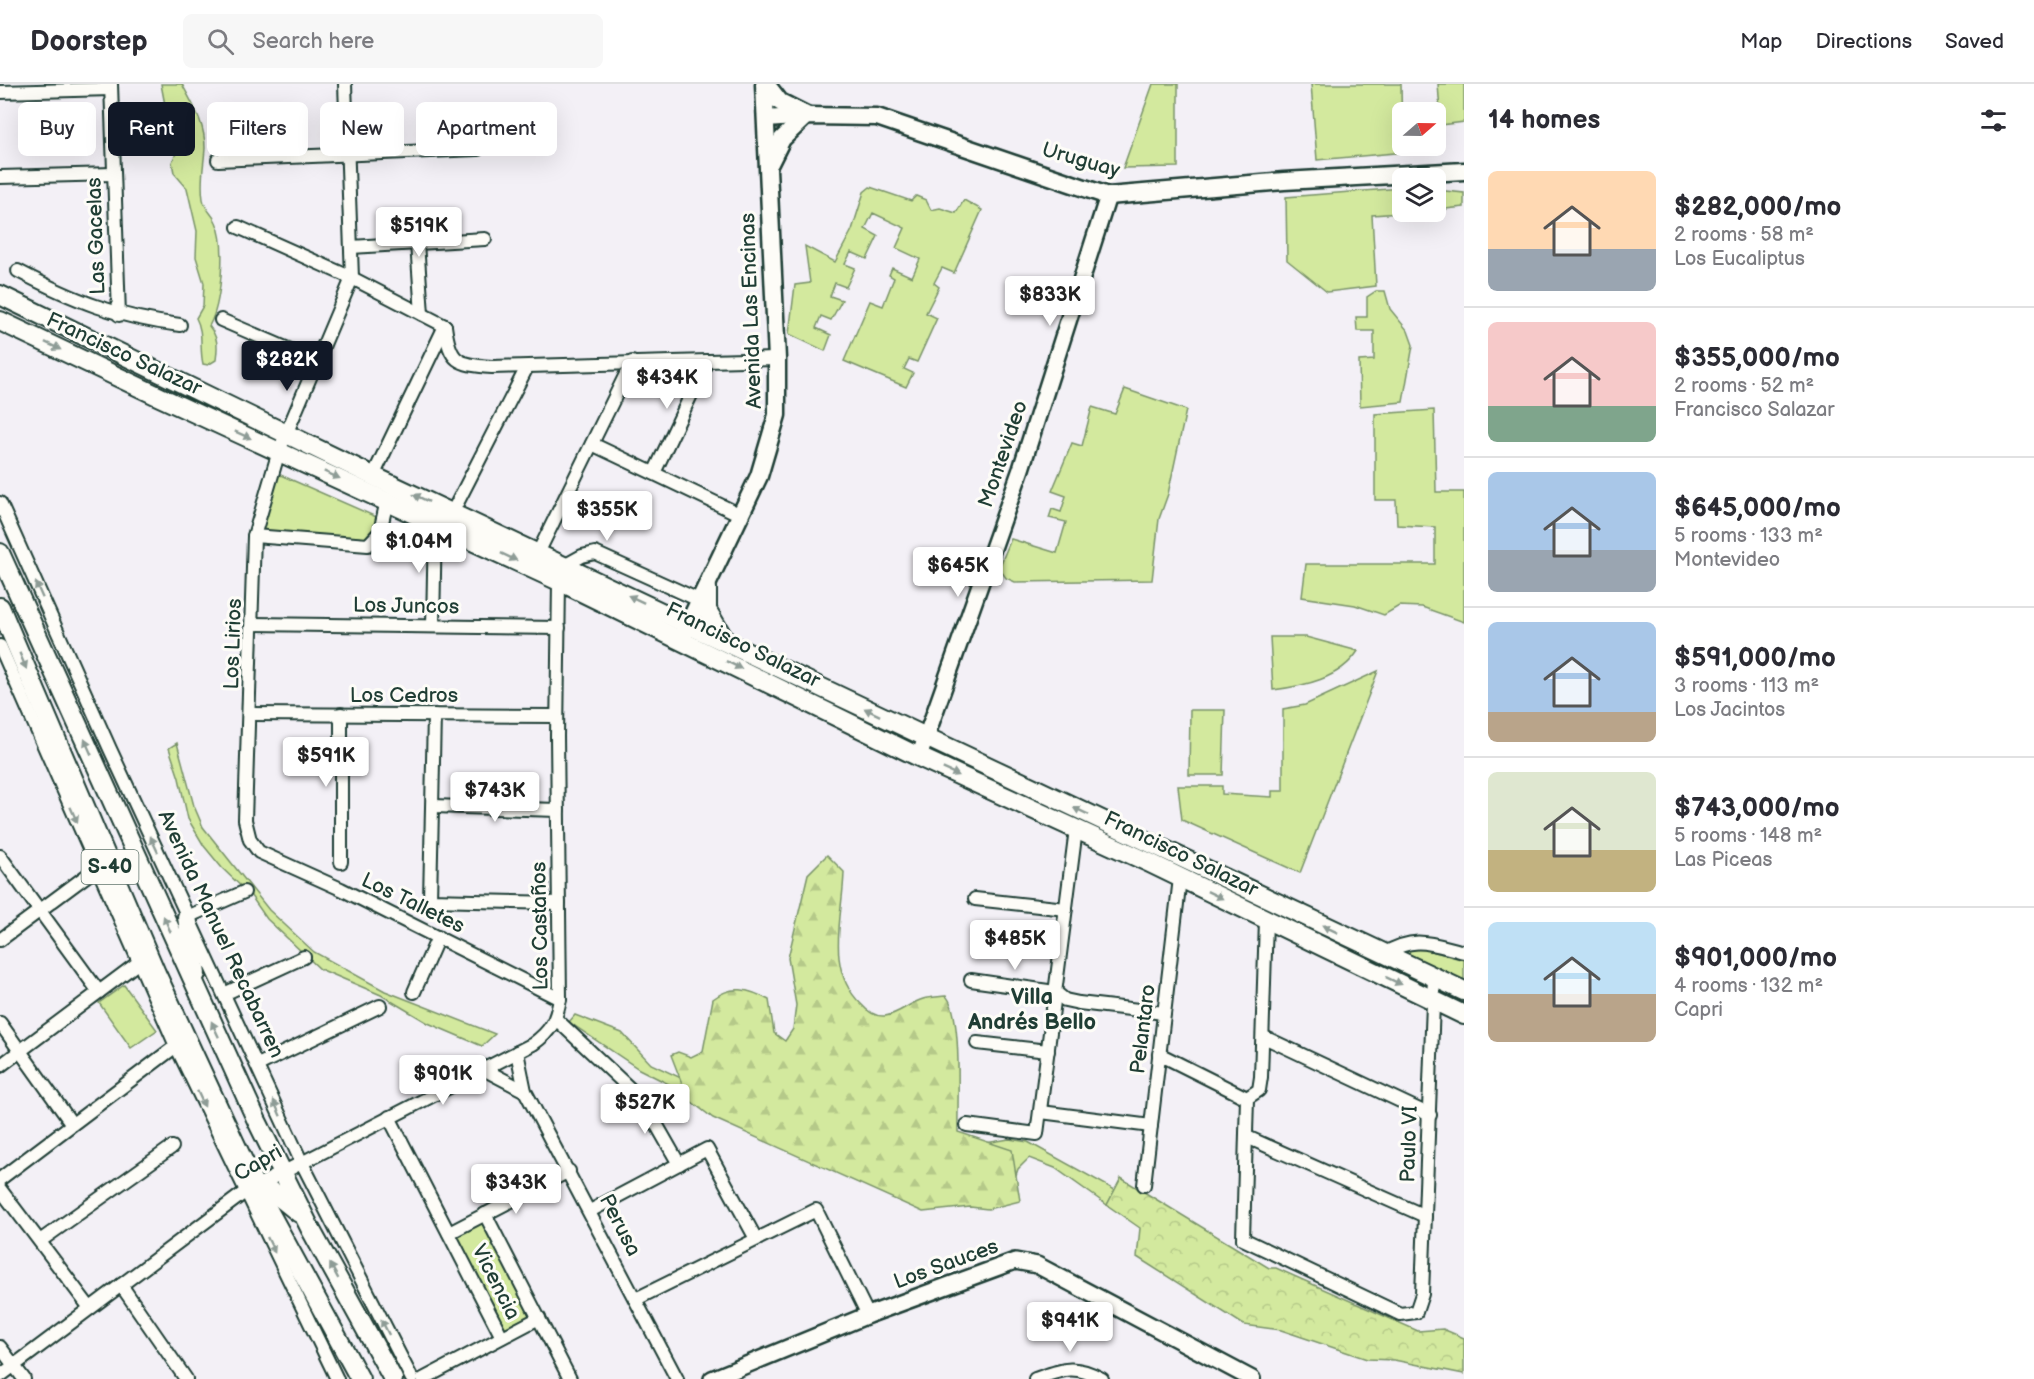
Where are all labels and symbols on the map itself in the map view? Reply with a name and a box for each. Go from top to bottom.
north arrow [1392,102,1446,156]
street label: Uruguay [1039,137,1123,183]
street label: Las Gacelas [81,177,111,295]
pin: $519K [377,207,461,258]
street label: Avenida Las Encinas [735,213,767,409]
pin: $833K [1008,276,1092,327]
street label: Francisco Salazar [42,307,206,401]
one-way arrow [44,341,61,351]
pin: $282K [245,341,329,392]
pin: $434K [625,359,709,410]
street label: Montevideo [973,397,1033,511]
one-way arrow [234,430,252,440]
one-way arrow [324,471,341,480]
pin: $355K [565,491,649,542]
one-way arrow [413,494,430,503]
pin: $1.04M [370,523,468,574]
pin: $645K [916,547,1000,598]
one-way arrow [501,553,518,562]
one-way arrow [34,581,44,599]
street label: Los Juncos [353,593,459,619]
one-way arrow [627,594,644,603]
street label: Francisco Salazar [662,597,825,693]
street label: Los Lirios [219,598,247,690]
one-way arrow [19,652,28,670]
one-way arrow [726,660,743,670]
street label: Los Cedros [350,683,458,708]
one-way arrow [864,708,881,717]
pin: $591K [284,737,368,788]
one-way arrow [83,738,92,755]
one-way arrow [943,767,960,776]
pin: $743K [453,772,537,823]
one-way arrow [69,806,79,824]
street label: Avenida Manuel Recabarren [153,806,289,1062]
street label: Francisco Salazar [1100,806,1263,902]
one-way arrow [1073,807,1090,816]
one-way arrow [149,835,159,853]
road number: S-40 [82,850,138,884]
street label: Los Castaños [526,862,554,990]
street label: Los Talletes [357,867,469,939]
one-way arrow [1206,890,1223,900]
one-way arrow [163,916,172,933]
pin: $485K [973,920,1057,971]
one-way arrow [1321,924,1338,934]
one-way arrow [1386,977,1403,986]
street label: Pelantaro [1125,983,1161,1075]
district label: Villa Andrés Bello [967,984,1096,1036]
one-way arrow [210,1021,219,1038]
pin: $901K [401,1055,485,1106]
pin: $527K [603,1084,687,1135]
one-way arrow [197,1090,206,1107]
one-way arrow [273,1099,282,1116]
street label: Paulo VI [1395,1105,1423,1183]
street label: Capri [229,1139,287,1187]
pin: $343K [474,1164,558,1215]
street label: Perusa [594,1190,646,1260]
street label: Los Sauces [890,1234,1002,1294]
one-way arrow [266,1236,275,1253]
street label: Vicencia [466,1240,526,1324]
one-way arrow [329,1263,339,1280]
pin: $941K [1028,1302,1112,1353]
one-way arrow [380,1318,390,1335]

